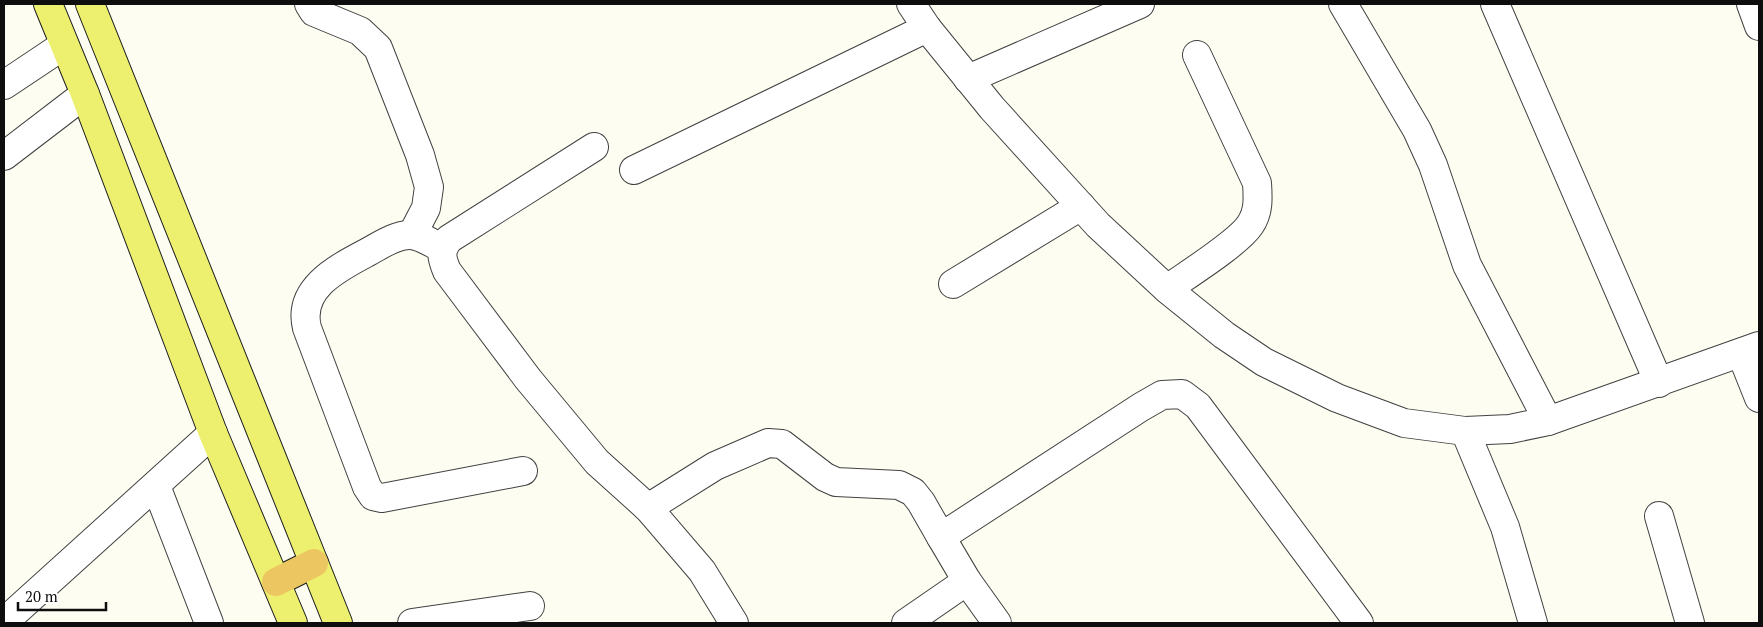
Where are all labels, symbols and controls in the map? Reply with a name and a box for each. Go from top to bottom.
scale bar [18,580,105,612]
text: 20 m [25,586,58,606]

